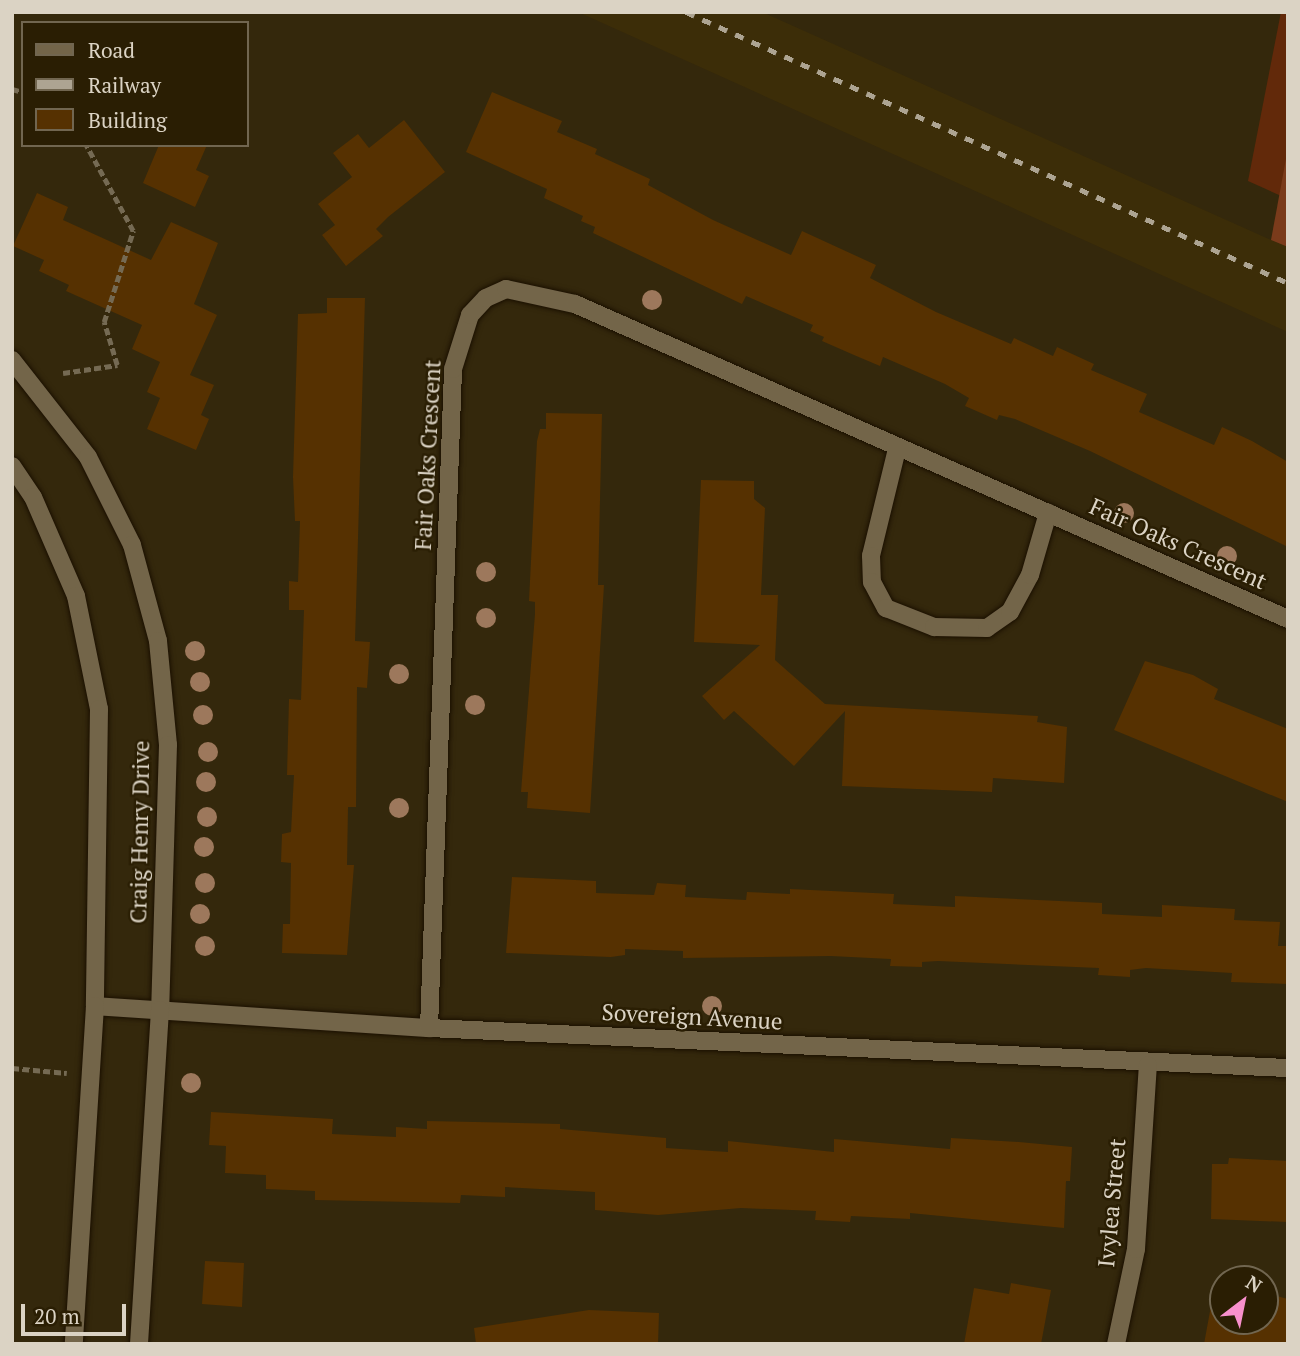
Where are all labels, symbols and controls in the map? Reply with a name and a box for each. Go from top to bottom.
legend [21,21,248,147]
text: Road [88,36,135,64]
text: Railway [88,71,161,99]
text: Building [88,106,167,134]
street label: Fair Oaks Crescent [409,359,447,551]
street label: Fair Oaks Crescent [1085,493,1271,595]
street label: Craig Henry Drive [125,740,155,924]
street label: Sovereign Avenue [601,998,783,1036]
street label: Ivylea Street [1093,1137,1131,1269]
north arrow [1209,1265,1279,1335]
text: N [1242,1269,1267,1298]
scale bar [24,1290,130,1334]
text: 20 m [34,1302,80,1330]

